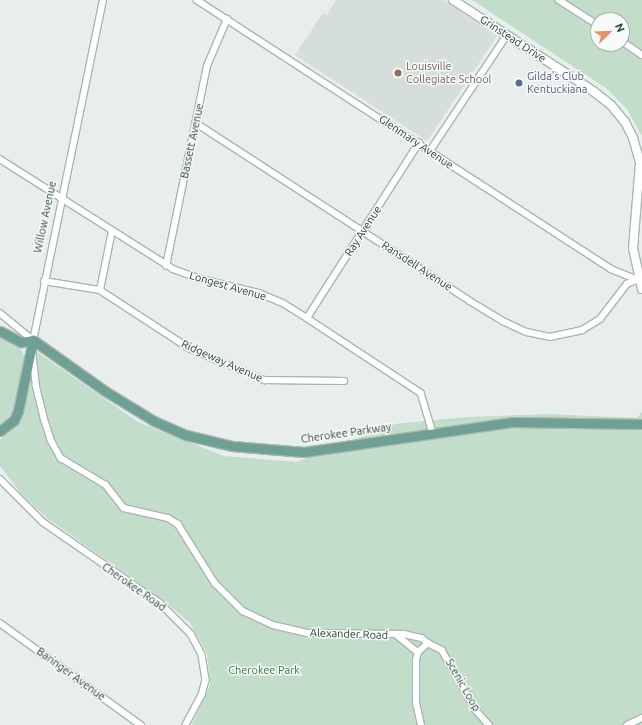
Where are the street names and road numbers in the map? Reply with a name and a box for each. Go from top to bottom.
street label: Grinstead Drive [477,13,549,65]
street label: Bassett Avenue [178,102,206,180]
street label: Glenmary Avenue [376,112,456,172]
street label: Willow Avenue [31,180,59,254]
street label: Ray Avenue [342,203,384,259]
street label: Ransdell Avenue [379,238,455,294]
street label: Longest Avenue [188,269,268,303]
street label: Ridgeway Avenue [179,337,265,385]
street label: Cherokee Parkway [300,420,392,446]
street label: Cherokee Road [99,560,169,614]
street label: Alexander Road [310,626,388,642]
street label: Baringer Avenue [34,645,108,703]
street label: Scenic Loop [443,656,483,714]

